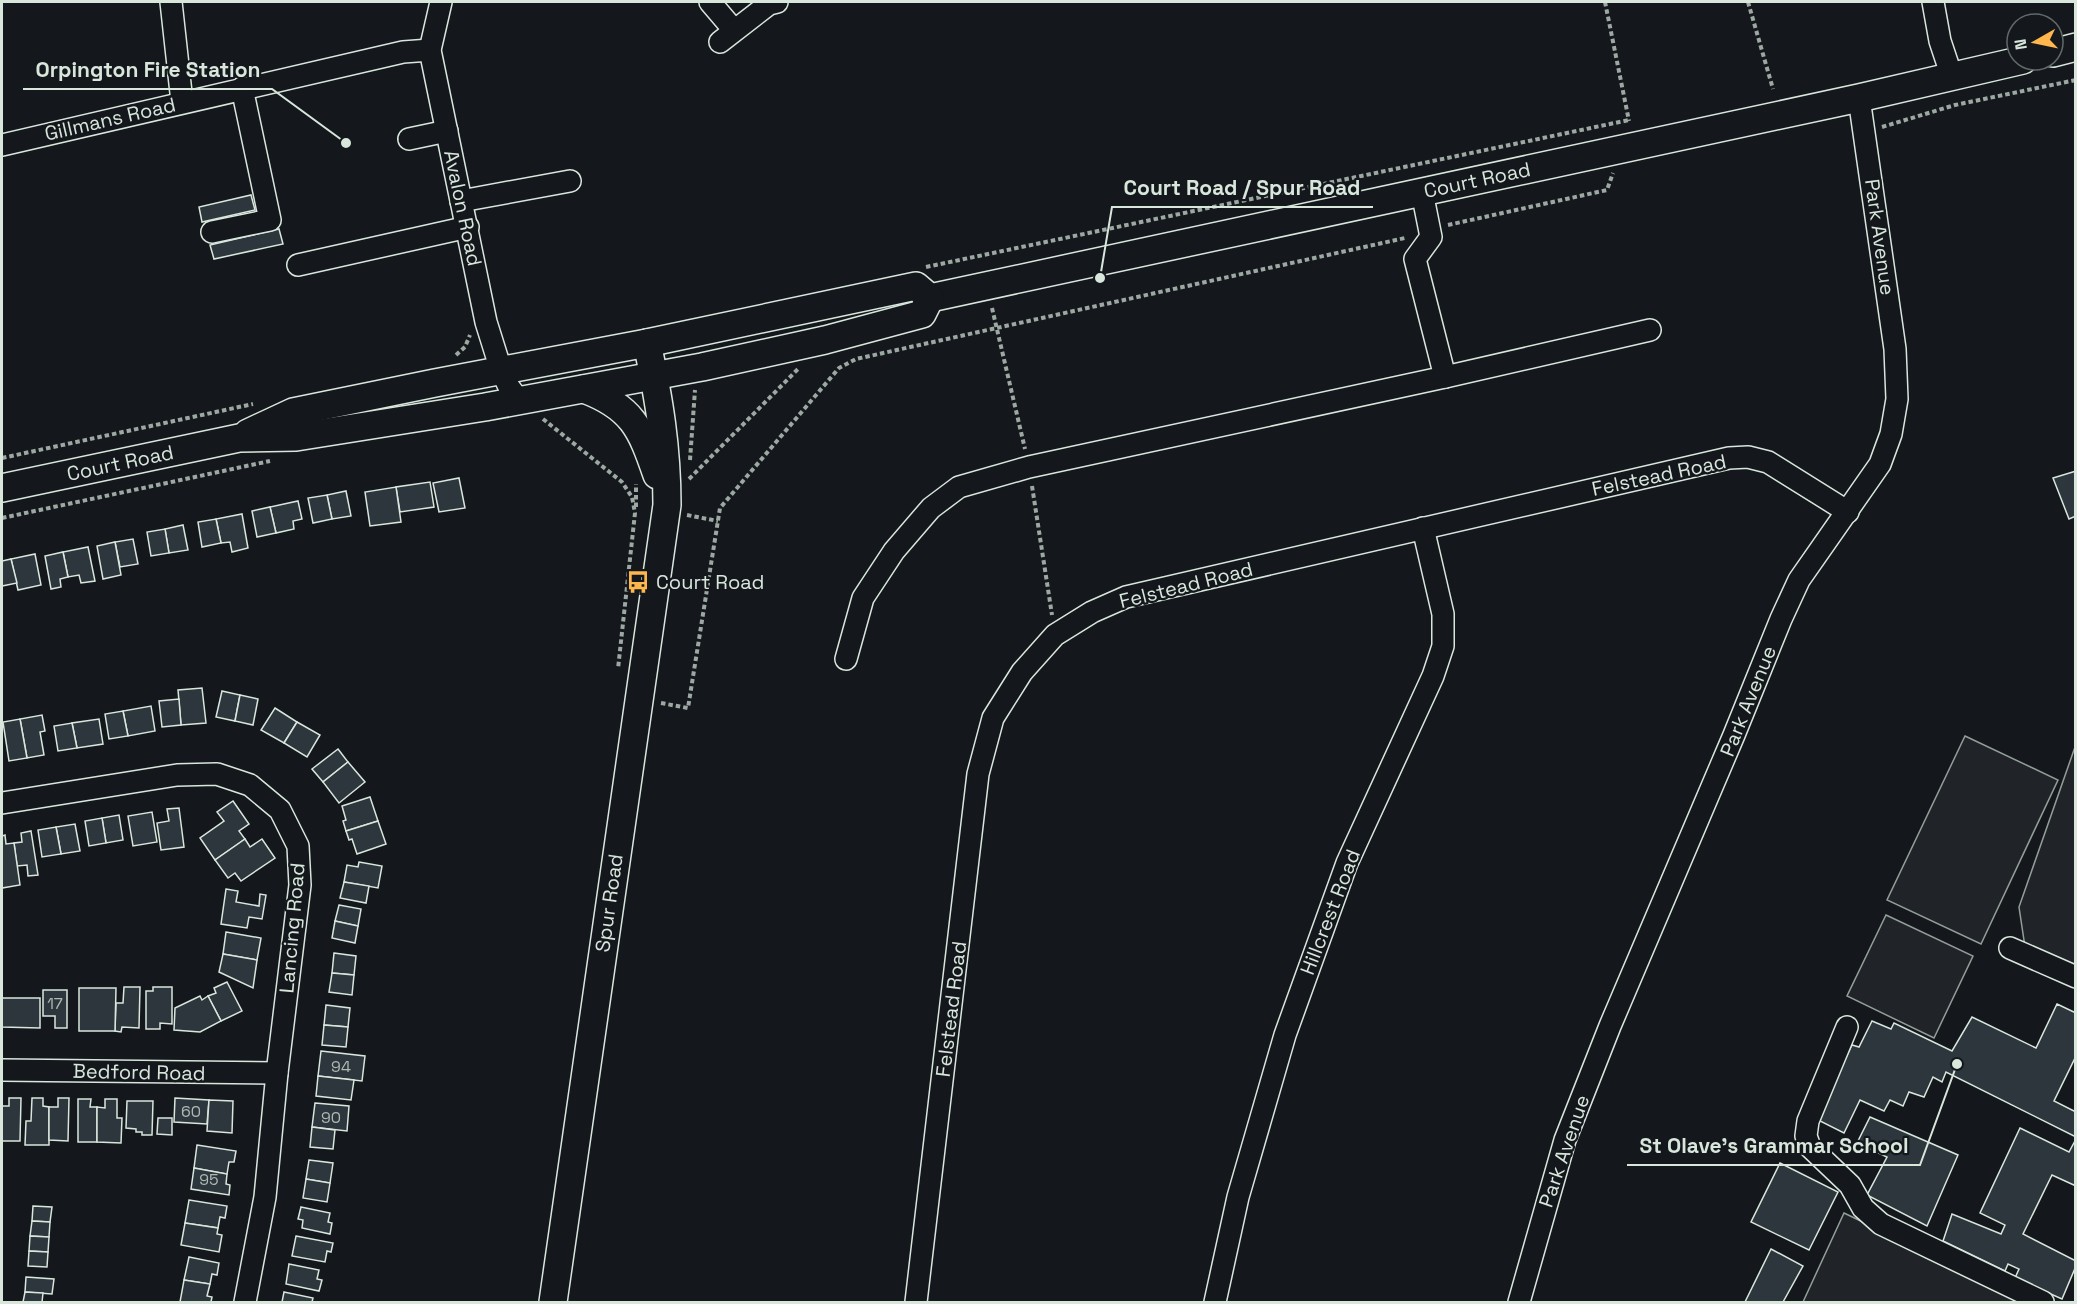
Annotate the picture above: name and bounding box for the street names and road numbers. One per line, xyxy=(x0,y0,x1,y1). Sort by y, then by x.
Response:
street label: Gillmans Road xyxy=(42,91,178,147)
street label: Avalon Road xyxy=(438,148,488,268)
street label: Court Road xyxy=(1421,156,1533,204)
street label: Park Avenue xyxy=(1859,177,1901,297)
street label: Court Road xyxy=(64,439,176,487)
street label: Felstead Road xyxy=(1589,448,1729,502)
street label: Felstead Road xyxy=(1117,556,1255,614)
street label: Park Avenue xyxy=(1714,642,1782,760)
street label: Hillcrest Road xyxy=(1294,845,1366,979)
street label: Spur Road xyxy=(589,852,629,954)
street label: Lancing Road xyxy=(273,862,311,994)
street label: Felstead Road xyxy=(930,940,972,1078)
street label: Bedford Road xyxy=(72,1058,206,1086)
street label: Park Avenue xyxy=(1533,1091,1595,1211)

